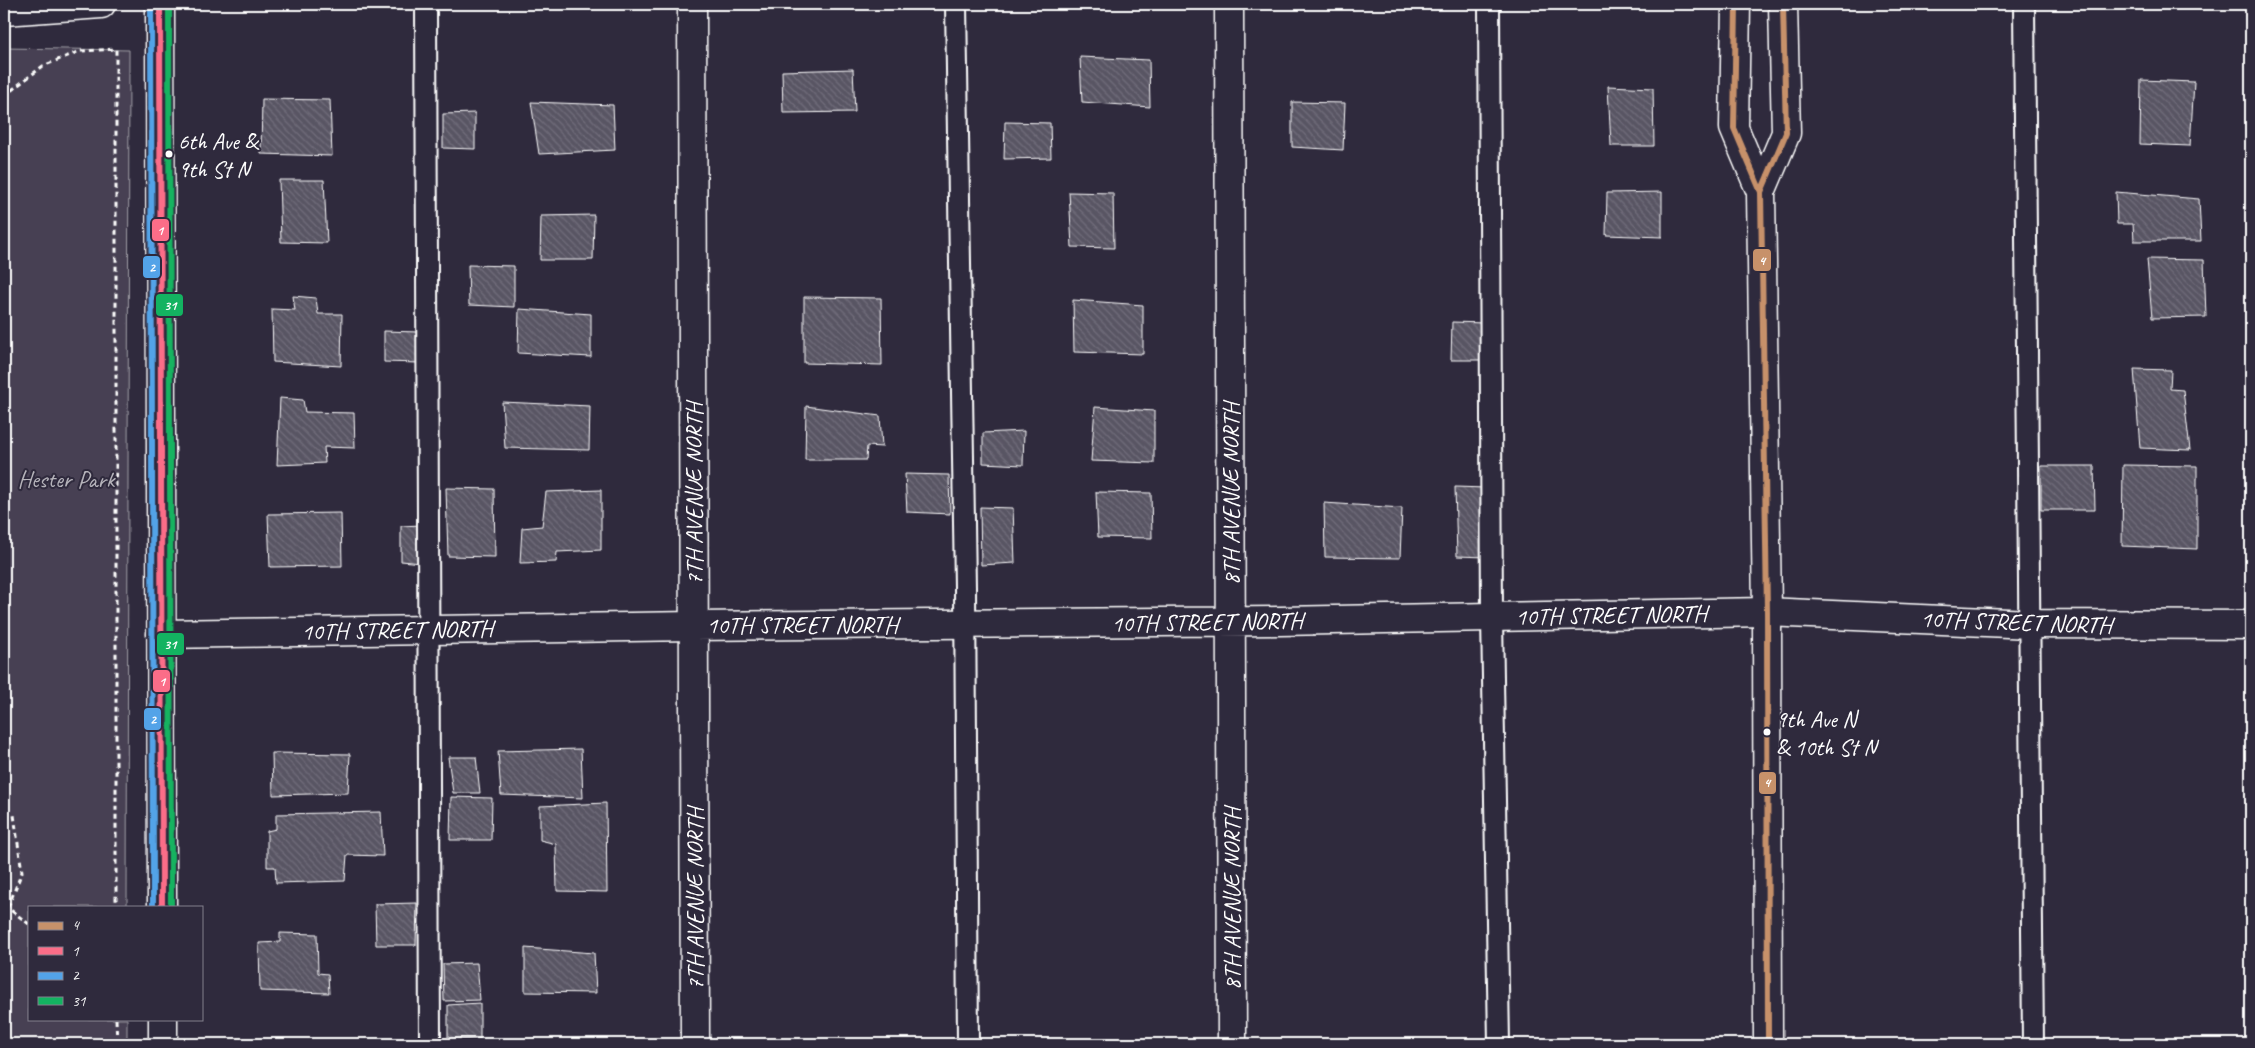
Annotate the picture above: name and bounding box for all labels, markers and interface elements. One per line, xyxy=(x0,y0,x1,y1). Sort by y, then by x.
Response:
place label: 6th Ave & 9th St N xyxy=(178,127,260,184)
marker: 6th Ave & 9th St N xyxy=(164,149,174,159)
line badge: 1 xyxy=(151,218,170,242)
text: 1 xyxy=(157,222,165,239)
line badge: 4 xyxy=(1752,248,1772,272)
text: 4 xyxy=(1759,252,1767,269)
line badge: 2 xyxy=(142,255,161,279)
text: 2 xyxy=(149,259,157,276)
line badge: 31 xyxy=(155,293,184,317)
text: 31 xyxy=(164,297,178,314)
street label: 7TH AVENUE NORTH xyxy=(679,399,709,585)
street label: 8TH AVENUE NORTH xyxy=(1216,399,1246,585)
park label: Hester Park xyxy=(17,464,117,494)
street label: 10TH STREET NORTH xyxy=(1515,598,1711,632)
street label: 10TH STREET NORTH xyxy=(1920,604,2117,640)
street label: 10TH STREET NORTH xyxy=(1111,605,1307,639)
street label: 10TH STREET NORTH xyxy=(706,610,902,640)
street label: 10TH STREET NORTH xyxy=(301,613,497,647)
line badge: 31 xyxy=(156,632,185,656)
text: 31 xyxy=(164,636,178,653)
line badge: 1 xyxy=(152,669,171,693)
text: 1 xyxy=(159,673,167,690)
place label: 9th Ave N & 10th St N xyxy=(1776,705,1879,762)
line badge: 2 xyxy=(143,707,162,731)
text: 2 xyxy=(150,711,158,728)
marker: 9th Ave N & 10th St N xyxy=(1762,727,1772,737)
line badge: 4 xyxy=(1758,771,1777,795)
text: 4 xyxy=(1764,774,1772,791)
street label: 7TH AVENUE NORTH xyxy=(680,804,710,990)
street label: 8TH AVENUE NORTH xyxy=(1217,804,1247,990)
legend xyxy=(28,906,202,1020)
text: 4 xyxy=(72,916,80,935)
text: 1 xyxy=(72,942,80,961)
text: 2 xyxy=(72,966,80,985)
text: 31 xyxy=(72,992,87,1011)

